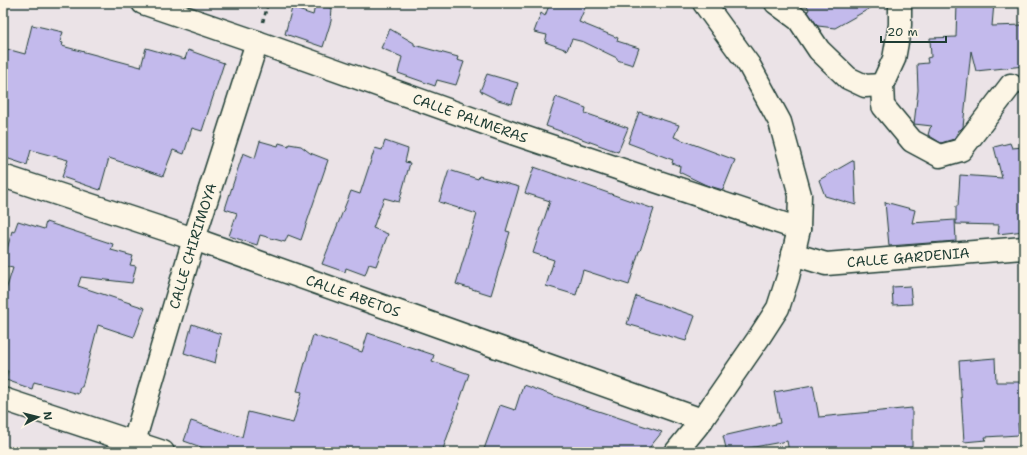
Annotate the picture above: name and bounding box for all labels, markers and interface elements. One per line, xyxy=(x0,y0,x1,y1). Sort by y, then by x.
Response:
scale bar xyxy=(881,18,946,44)
text: 20 m xyxy=(887,24,918,40)
street label: CALLE PALMERAS xyxy=(410,89,530,147)
street label: CALLE CHIRIMOYA xyxy=(165,181,220,311)
street label: CALLE GARDENIA xyxy=(846,243,970,271)
street label: CALLE ABETOS xyxy=(303,271,403,321)
north arrow xyxy=(18,397,58,437)
text: N xyxy=(39,411,55,421)

